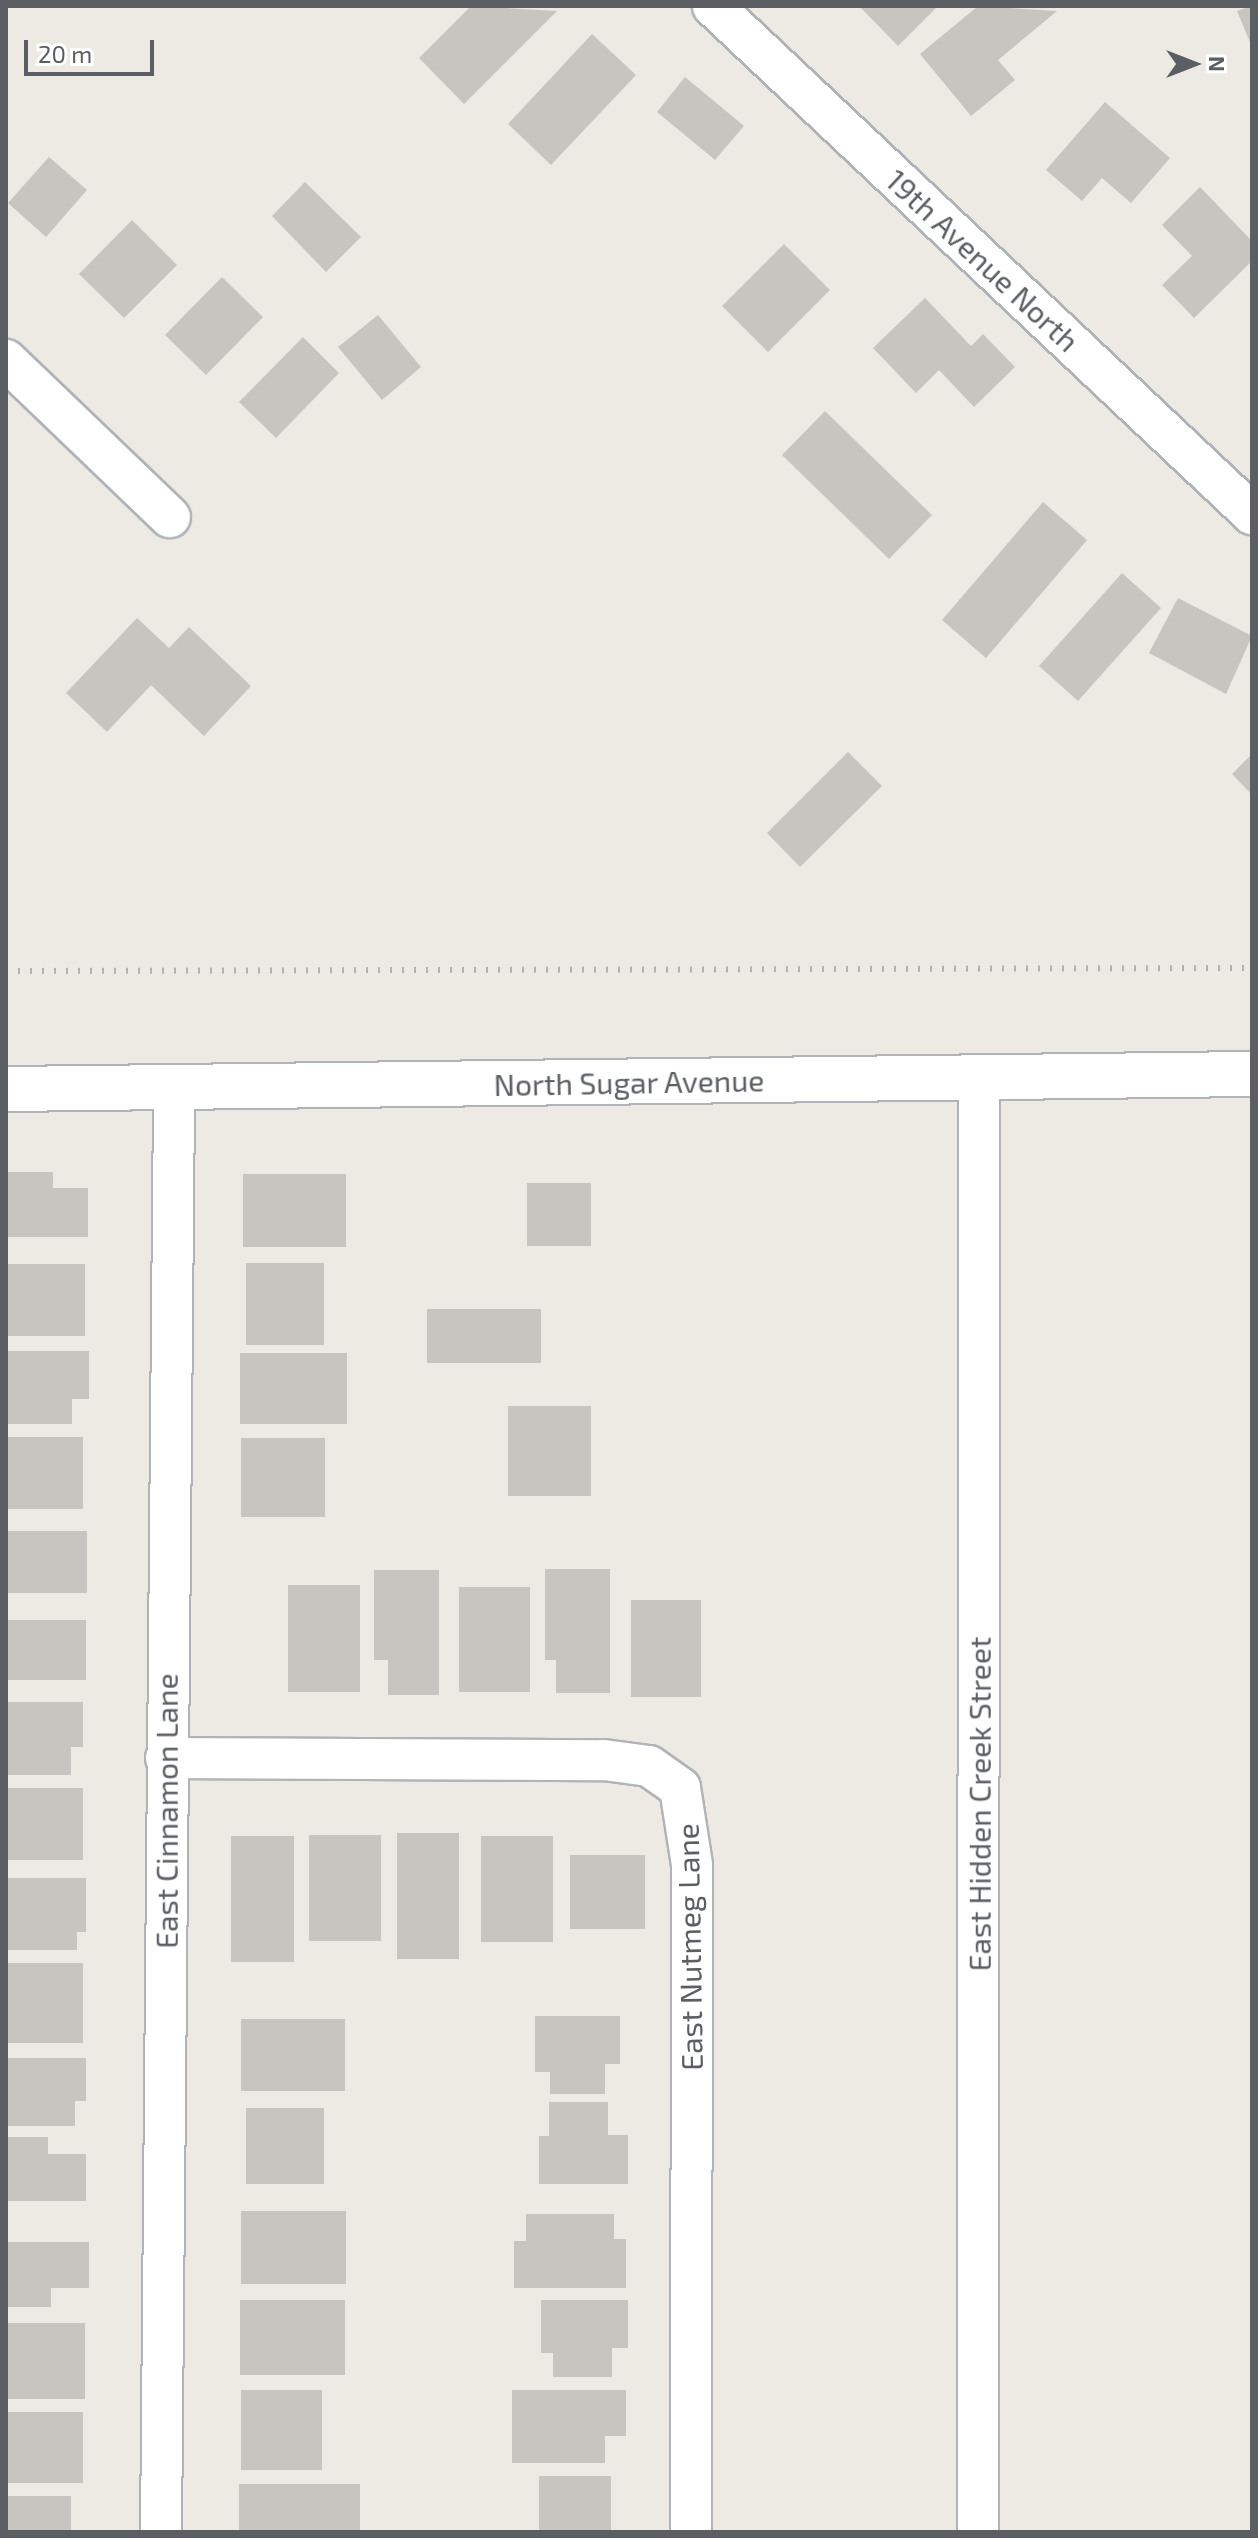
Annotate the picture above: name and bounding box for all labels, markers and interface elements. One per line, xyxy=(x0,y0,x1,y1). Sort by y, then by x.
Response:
scale bar xyxy=(28,24,158,74)
north arrow xyxy=(1154,24,1234,104)
text: 20 m xyxy=(38,39,92,68)
text: N xyxy=(1205,56,1231,72)
street label: 19th Avenue North xyxy=(879,161,1087,359)
street label: North Sugar Avenue xyxy=(493,1062,765,1102)
street label: East Hidden Creek Street xyxy=(961,1636,997,1972)
street label: East Cinnamon Lane xyxy=(148,1673,184,1949)
street label: East Nutmeg Lane xyxy=(669,1823,709,2071)

